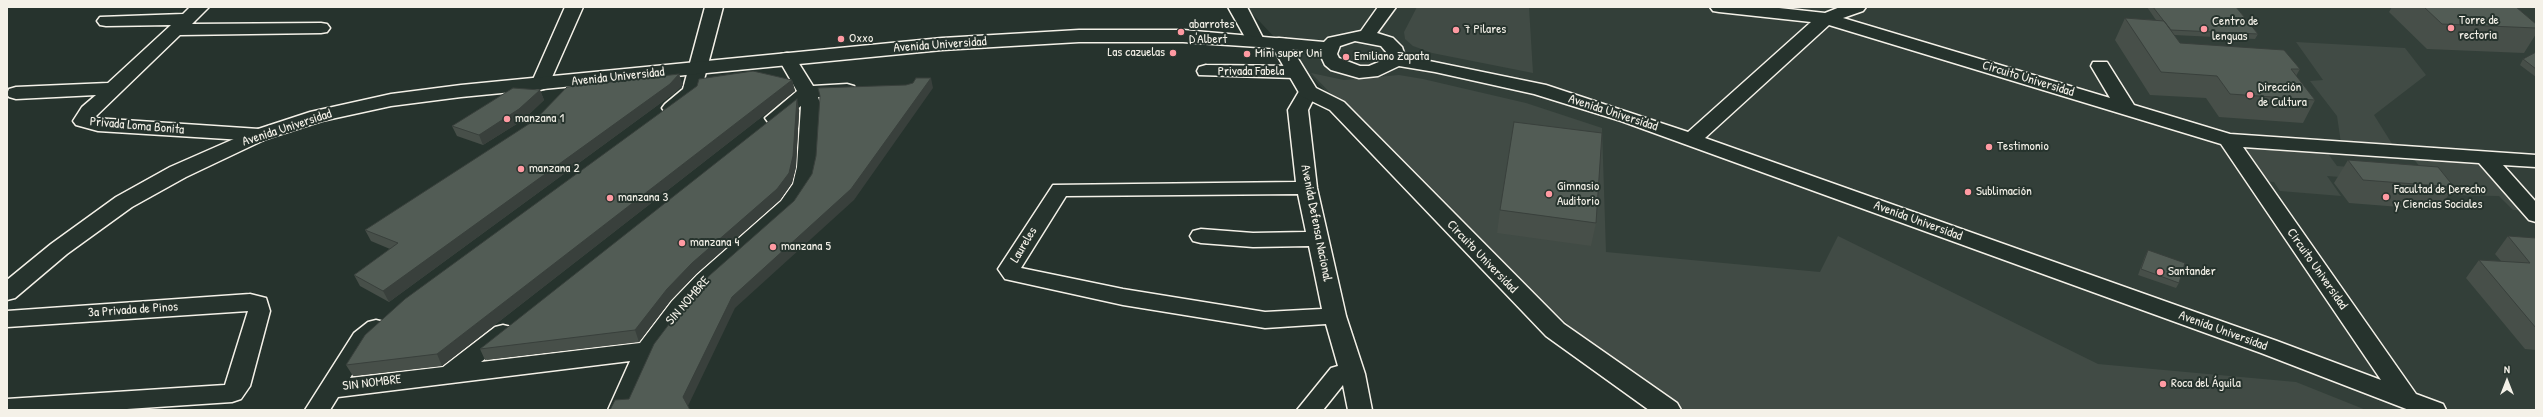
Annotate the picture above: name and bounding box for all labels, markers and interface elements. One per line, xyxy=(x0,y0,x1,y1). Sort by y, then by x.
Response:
place label: Torre de rectoria xyxy=(2459,13,2499,44)
place label: Centro de lenguas xyxy=(2212,14,2258,45)
place label: abarrotes D'Albert xyxy=(1189,17,1234,48)
place label: 7 Pilares xyxy=(1464,22,1506,38)
marker: Torre de rectoria xyxy=(2446,23,2456,33)
marker: Centro de lenguas xyxy=(2199,24,2209,34)
marker: 7 Pilares xyxy=(1451,25,1461,35)
marker: abarrotes D'Albert xyxy=(1176,27,1186,37)
place label: Oxxo xyxy=(849,31,873,47)
marker: Oxxo xyxy=(836,34,846,44)
street label: Avenida Universidad xyxy=(893,34,987,56)
place label: Las cazuelas xyxy=(1107,45,1165,61)
place label: Mini super Uni xyxy=(1255,46,1322,62)
marker: Las cazuelas xyxy=(1168,48,1178,58)
marker: Mini super Uni xyxy=(1242,49,1252,59)
place label: Emiliano Zapata xyxy=(1354,49,1429,65)
marker: Emiliano Zapata xyxy=(1341,52,1351,62)
street label: Circuito Universidad xyxy=(1980,58,2076,100)
street label: Avenida Universidad xyxy=(571,64,665,90)
street label: Privada Fabela xyxy=(1218,64,1284,80)
place label: Dirección de Cultura xyxy=(2258,80,2307,111)
marker: Dirección de Cultura xyxy=(2245,90,2255,100)
street label: Avenida Universidad xyxy=(1566,91,1660,135)
street label: Avenida Universidad xyxy=(240,106,334,150)
place label: manzana 1 xyxy=(515,111,564,127)
street label: Privada Loma Bonita xyxy=(89,114,185,138)
marker: manzana 1 xyxy=(502,114,512,124)
place label: Testimonio xyxy=(1997,139,2049,155)
marker: Testimonio xyxy=(1984,142,1994,152)
place label: manzana 2 xyxy=(529,161,580,177)
street label: Avenida Defensa Nacional xyxy=(1297,163,1335,283)
marker: manzana 2 xyxy=(516,164,526,174)
place label: Gimnasio Auditorio xyxy=(1557,179,1599,210)
place label: Facultad de Derecho y Ciencias Sociales xyxy=(2394,182,2486,213)
place label: Sublimación xyxy=(1976,184,2032,200)
marker: Sublimación xyxy=(1963,187,1973,197)
marker: Gimnasio Auditorio xyxy=(1544,189,1554,199)
place label: manzana 3 xyxy=(618,190,668,206)
marker: Facultad de Derecho y Ciencias Sociales xyxy=(2381,192,2391,202)
marker: manzana 3 xyxy=(605,193,615,203)
street label: Avenida Universidad xyxy=(1872,198,1964,244)
street label: Circuito Universidad xyxy=(1443,217,1521,297)
street label: Laureles xyxy=(1007,224,1041,266)
street label: Circuito Universidad xyxy=(2283,225,2351,313)
place label: manzana 4 xyxy=(690,235,739,251)
marker: manzana 4 xyxy=(677,238,687,248)
place label: manzana 5 xyxy=(781,239,831,255)
marker: manzana 5 xyxy=(768,242,778,252)
place label: Santander xyxy=(2168,264,2216,280)
marker: Santander xyxy=(2155,267,2165,277)
street label: SIN NOMBRE xyxy=(663,274,713,328)
street label: 3a Privada de Pinos xyxy=(88,299,178,321)
street label: Avenida Universidad xyxy=(2177,308,2269,354)
north arrow xyxy=(2487,361,2527,401)
text: N xyxy=(2504,362,2510,376)
street label: SIN NOMBRE xyxy=(342,372,402,394)
place label: Roca del Águila xyxy=(2171,376,2241,392)
marker: Roca del Águila xyxy=(2158,379,2168,389)

